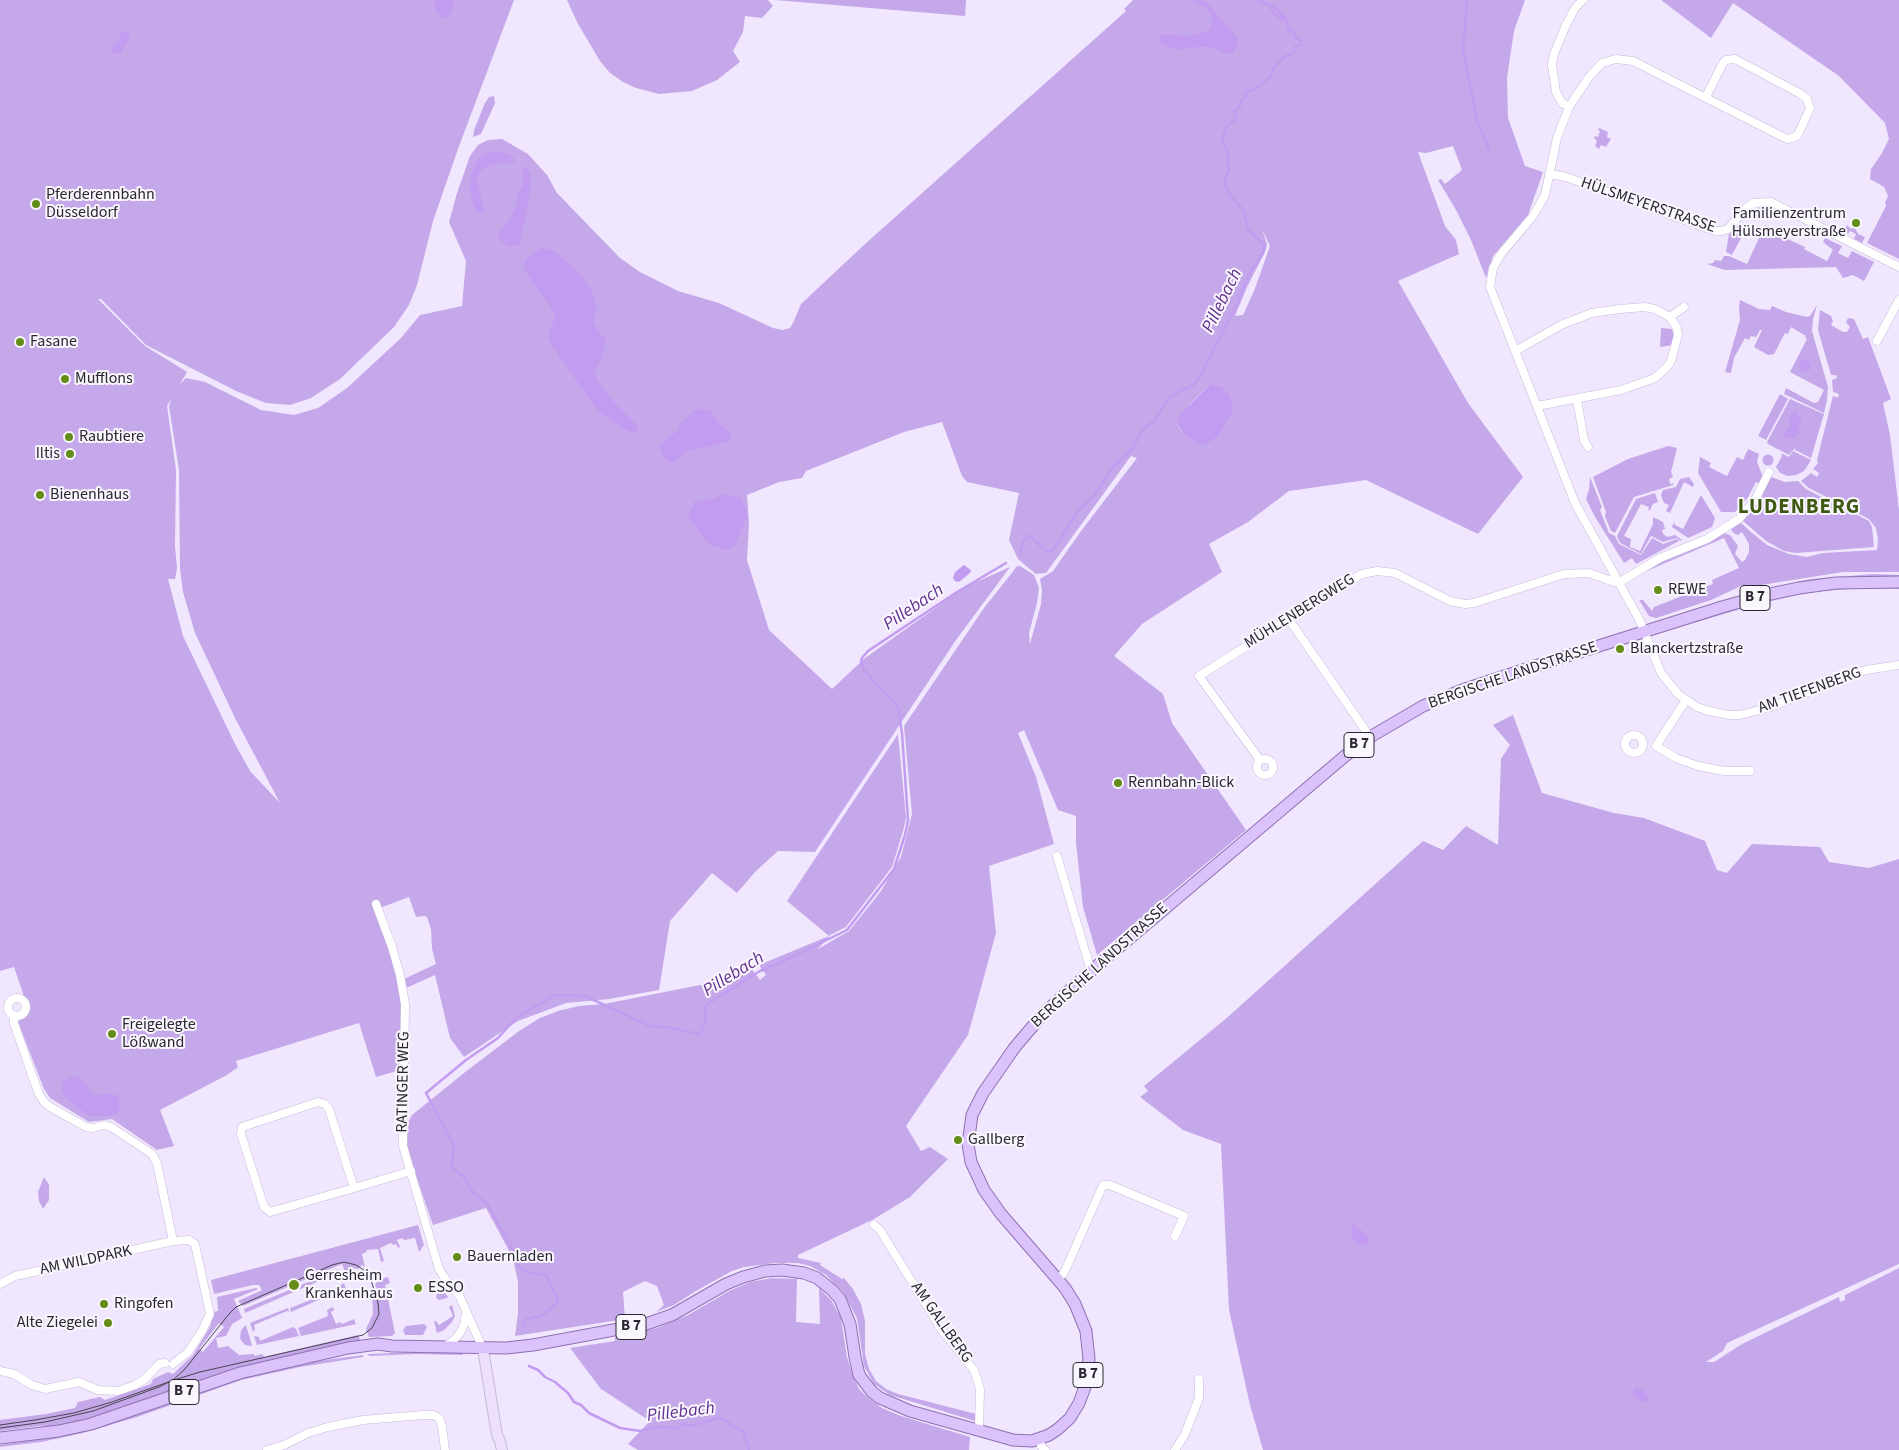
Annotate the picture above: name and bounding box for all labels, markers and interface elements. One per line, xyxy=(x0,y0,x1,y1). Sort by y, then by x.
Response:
street label: HÜLSMEYERSTRASSE xyxy=(1578,174,1718,238)
place label: Pferderennbahn Düsseldorf xyxy=(46,185,155,223)
marker: Pferderennbahn Düsseldorf xyxy=(30,198,42,210)
place label: Familienzentrum Hülsmeyerstraße xyxy=(1732,204,1846,242)
marker: Familienzentrum Hülsmeyerstraße xyxy=(1850,217,1862,229)
water label: Pillebach xyxy=(1198,266,1248,336)
place label: Fasane xyxy=(30,332,77,352)
marker: Fasane xyxy=(14,336,26,348)
place label: Mufflons xyxy=(75,369,133,389)
marker: Mufflons xyxy=(59,373,71,385)
place label: Raubtiere xyxy=(79,427,144,447)
marker: Raubtiere xyxy=(63,431,75,443)
place label: Iltis xyxy=(36,444,60,464)
marker: Iltis xyxy=(64,448,76,460)
place label: Bienenhaus xyxy=(50,485,129,505)
marker: Bienenhaus xyxy=(34,489,46,501)
district label: LUDENBERG xyxy=(1737,495,1861,521)
street label: MÜHLENBERGWEG xyxy=(1241,570,1359,654)
water label: Pillebach xyxy=(880,580,948,636)
place label: REWE xyxy=(1668,580,1707,600)
marker: REWE xyxy=(1652,584,1664,596)
road number: B 7 xyxy=(1740,586,1770,610)
street label: BERGISCHE LANDSTRASSE xyxy=(1426,638,1600,714)
place label: Blanckertzstraße xyxy=(1630,639,1743,659)
marker: Blanckertzstraße xyxy=(1614,643,1626,655)
street label: AM TIEFENBERG xyxy=(1756,663,1864,719)
road number: B 7 xyxy=(1344,732,1374,758)
place label: Rennbahn-Blick xyxy=(1128,773,1234,793)
marker: Rennbahn-Blick xyxy=(1112,777,1124,789)
street label: BERGISCHE LANDSTRASSE xyxy=(1028,900,1172,1032)
water label: Pillebach xyxy=(699,948,769,1002)
place label: Freigelegte Lößwand xyxy=(122,1015,196,1053)
marker: Freigelegte Lößwand xyxy=(106,1028,118,1040)
street label: RATINGER WEG xyxy=(394,1031,414,1133)
place label: Gallberg xyxy=(968,1130,1024,1150)
marker: Gallberg xyxy=(952,1134,964,1146)
street label: AM WILDPARK xyxy=(38,1242,134,1280)
place label: Bauernladen xyxy=(467,1247,553,1267)
marker: Bauernladen xyxy=(451,1251,463,1263)
place label: Gerresheim Krankenhaus xyxy=(305,1266,393,1304)
marker: Gerresheim Krankenhaus xyxy=(287,1278,301,1292)
place label: ESSO xyxy=(428,1278,464,1298)
street label: AM GALLBERG xyxy=(906,1279,976,1367)
marker: ESSO xyxy=(412,1282,424,1294)
place label: Ringofen xyxy=(114,1294,173,1314)
marker: Ringofen xyxy=(98,1298,110,1310)
place label: Alte Ziegelei xyxy=(17,1313,98,1333)
road number: B 7 xyxy=(616,1314,646,1340)
marker: Alte Ziegelei xyxy=(102,1317,114,1329)
road number: B 7 xyxy=(1073,1362,1103,1388)
road number: B 7 xyxy=(169,1380,199,1404)
water label: Pillebach xyxy=(646,1398,716,1428)

